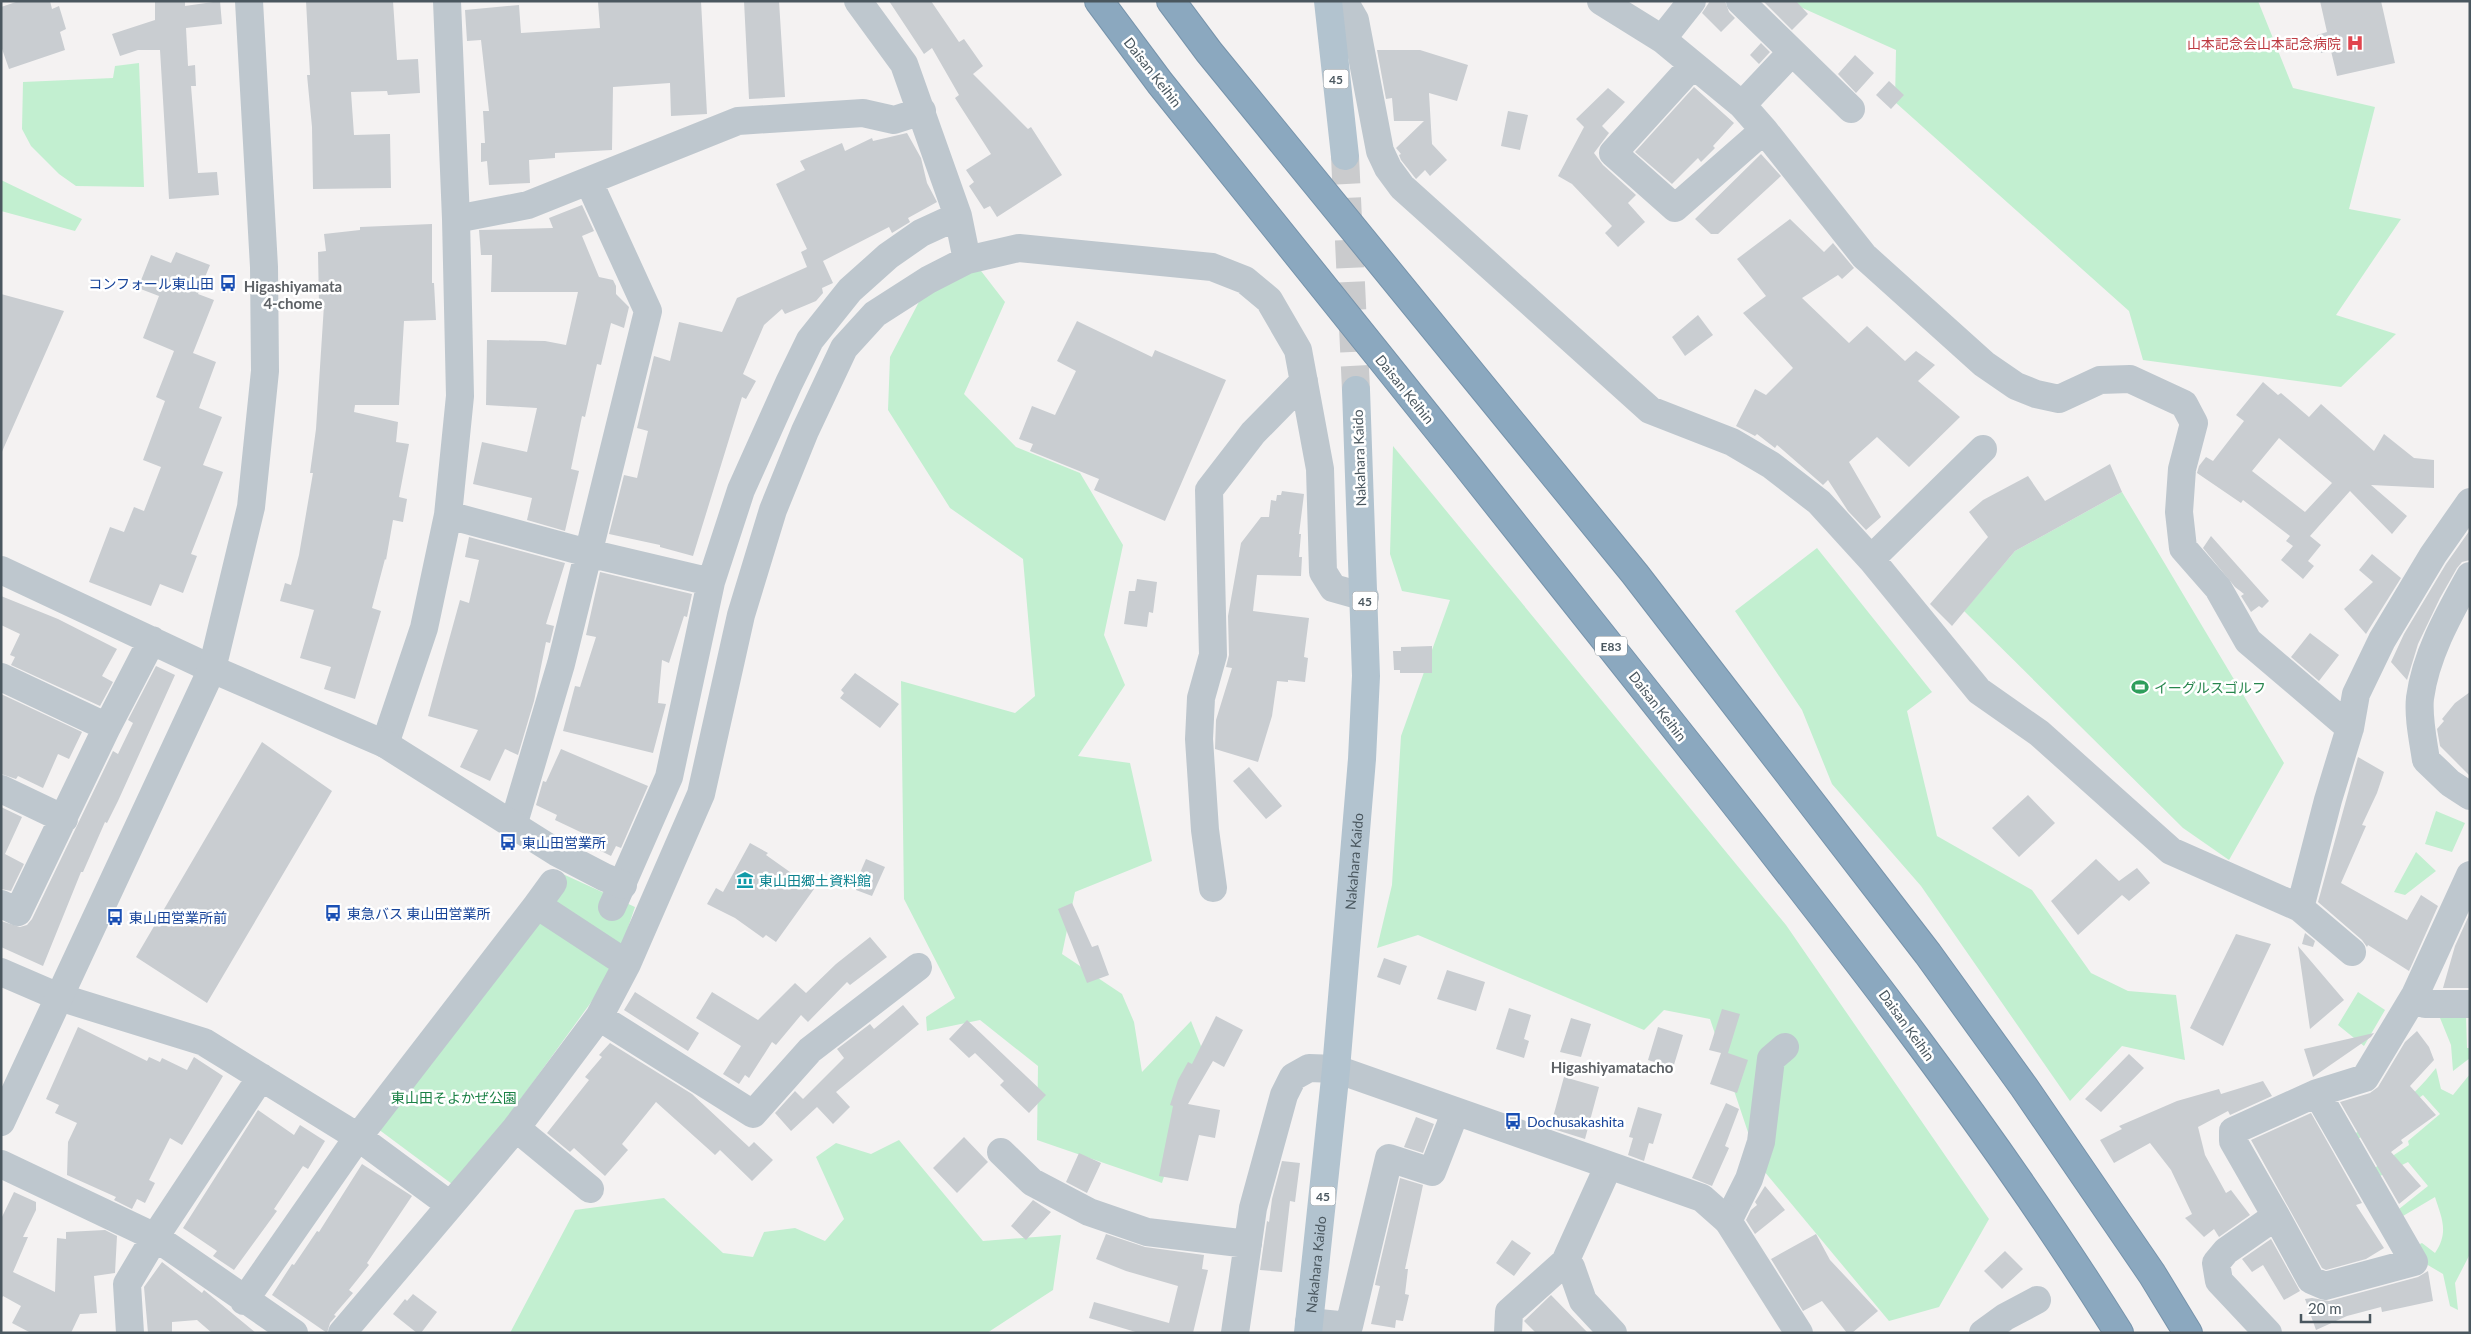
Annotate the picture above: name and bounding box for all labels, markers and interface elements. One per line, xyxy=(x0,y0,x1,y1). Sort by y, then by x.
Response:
hospital icon: 山本記念会山本記念病院 xyxy=(2345,33,2365,53)
street label: Daisan Keihin xyxy=(1121,34,1185,110)
place label: 山本記念会山本記念病院 xyxy=(2187,35,2341,52)
road number: 45 xyxy=(1324,70,1348,88)
bus stop icon: コンフォール東山田 xyxy=(218,273,238,293)
place label: コンフォール東山田 xyxy=(88,275,214,292)
district label: Higashiyamata 4-chome xyxy=(244,277,342,312)
street label: Daisan Keihin xyxy=(1372,351,1438,427)
street label: Nakahara Kaido xyxy=(1349,409,1369,507)
road number: 45 xyxy=(1352,592,1378,610)
road number: E83 xyxy=(1595,636,1627,656)
street label: Daisan Keihin xyxy=(1626,668,1690,744)
sports icon: イーグルスゴルフ xyxy=(2130,677,2150,697)
place label: イーグルスゴルフ xyxy=(2154,679,2266,696)
street label: Nakahara Kaido xyxy=(1341,812,1366,910)
bus stop icon: 東山田営業所 xyxy=(498,832,518,852)
place label: 東山田営業所 xyxy=(522,834,606,851)
museum icon: 東山田郷土資料館 xyxy=(735,870,755,890)
place label: 東山田郷土資料館 xyxy=(759,872,871,889)
bus stop icon: 東急バス 東山田営業所 xyxy=(323,903,343,923)
place label: 東急バス 東山田営業所 xyxy=(347,905,491,922)
bus stop icon: 東山田営業所前 xyxy=(105,907,125,927)
place label: 東山田営業所前 xyxy=(129,909,227,926)
street label: Daisan Keihin xyxy=(1876,986,1938,1064)
district label: Higashiyamatacho xyxy=(1551,1058,1674,1076)
park label: 東山田そよかぜ公園 xyxy=(391,1089,517,1106)
bus stop icon: Dochusakashita xyxy=(1503,1111,1523,1131)
place label: Dochusakashita xyxy=(1527,1113,1624,1130)
road number: 45 xyxy=(1310,1186,1336,1206)
street label: Nakahara Kaido xyxy=(1302,1215,1329,1314)
scale bar xyxy=(2301,1292,2370,1324)
text: 20 m xyxy=(2308,1299,2342,1317)

